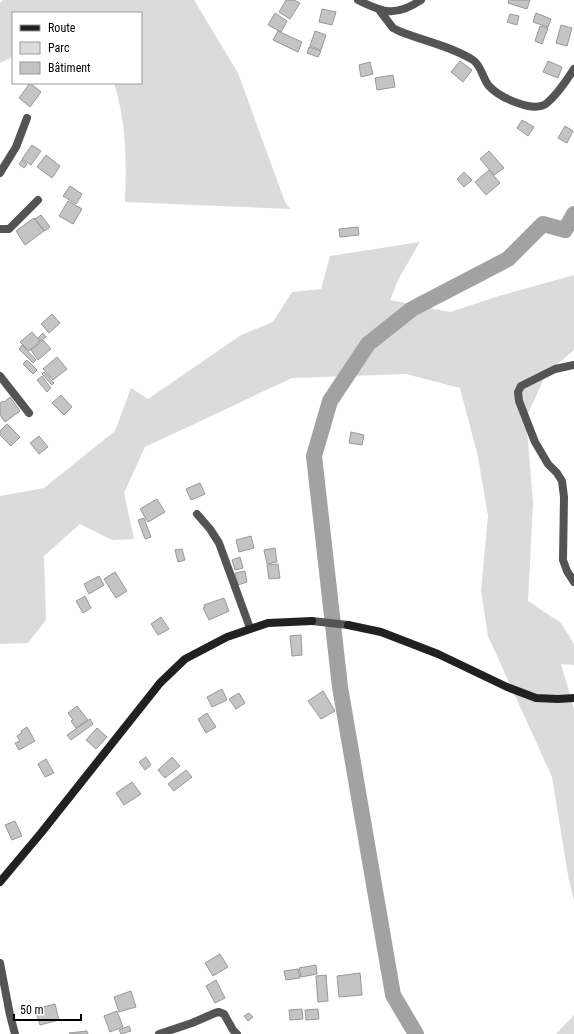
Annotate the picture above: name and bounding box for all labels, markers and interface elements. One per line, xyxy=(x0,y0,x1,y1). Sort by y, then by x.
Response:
legend xyxy=(12,12,142,84)
text: Route xyxy=(48,21,76,35)
text: Parc xyxy=(48,41,70,55)
text: Bâtiment xyxy=(48,61,91,75)
scale bar xyxy=(14,996,81,1022)
text: 50 m xyxy=(20,1003,44,1017)

